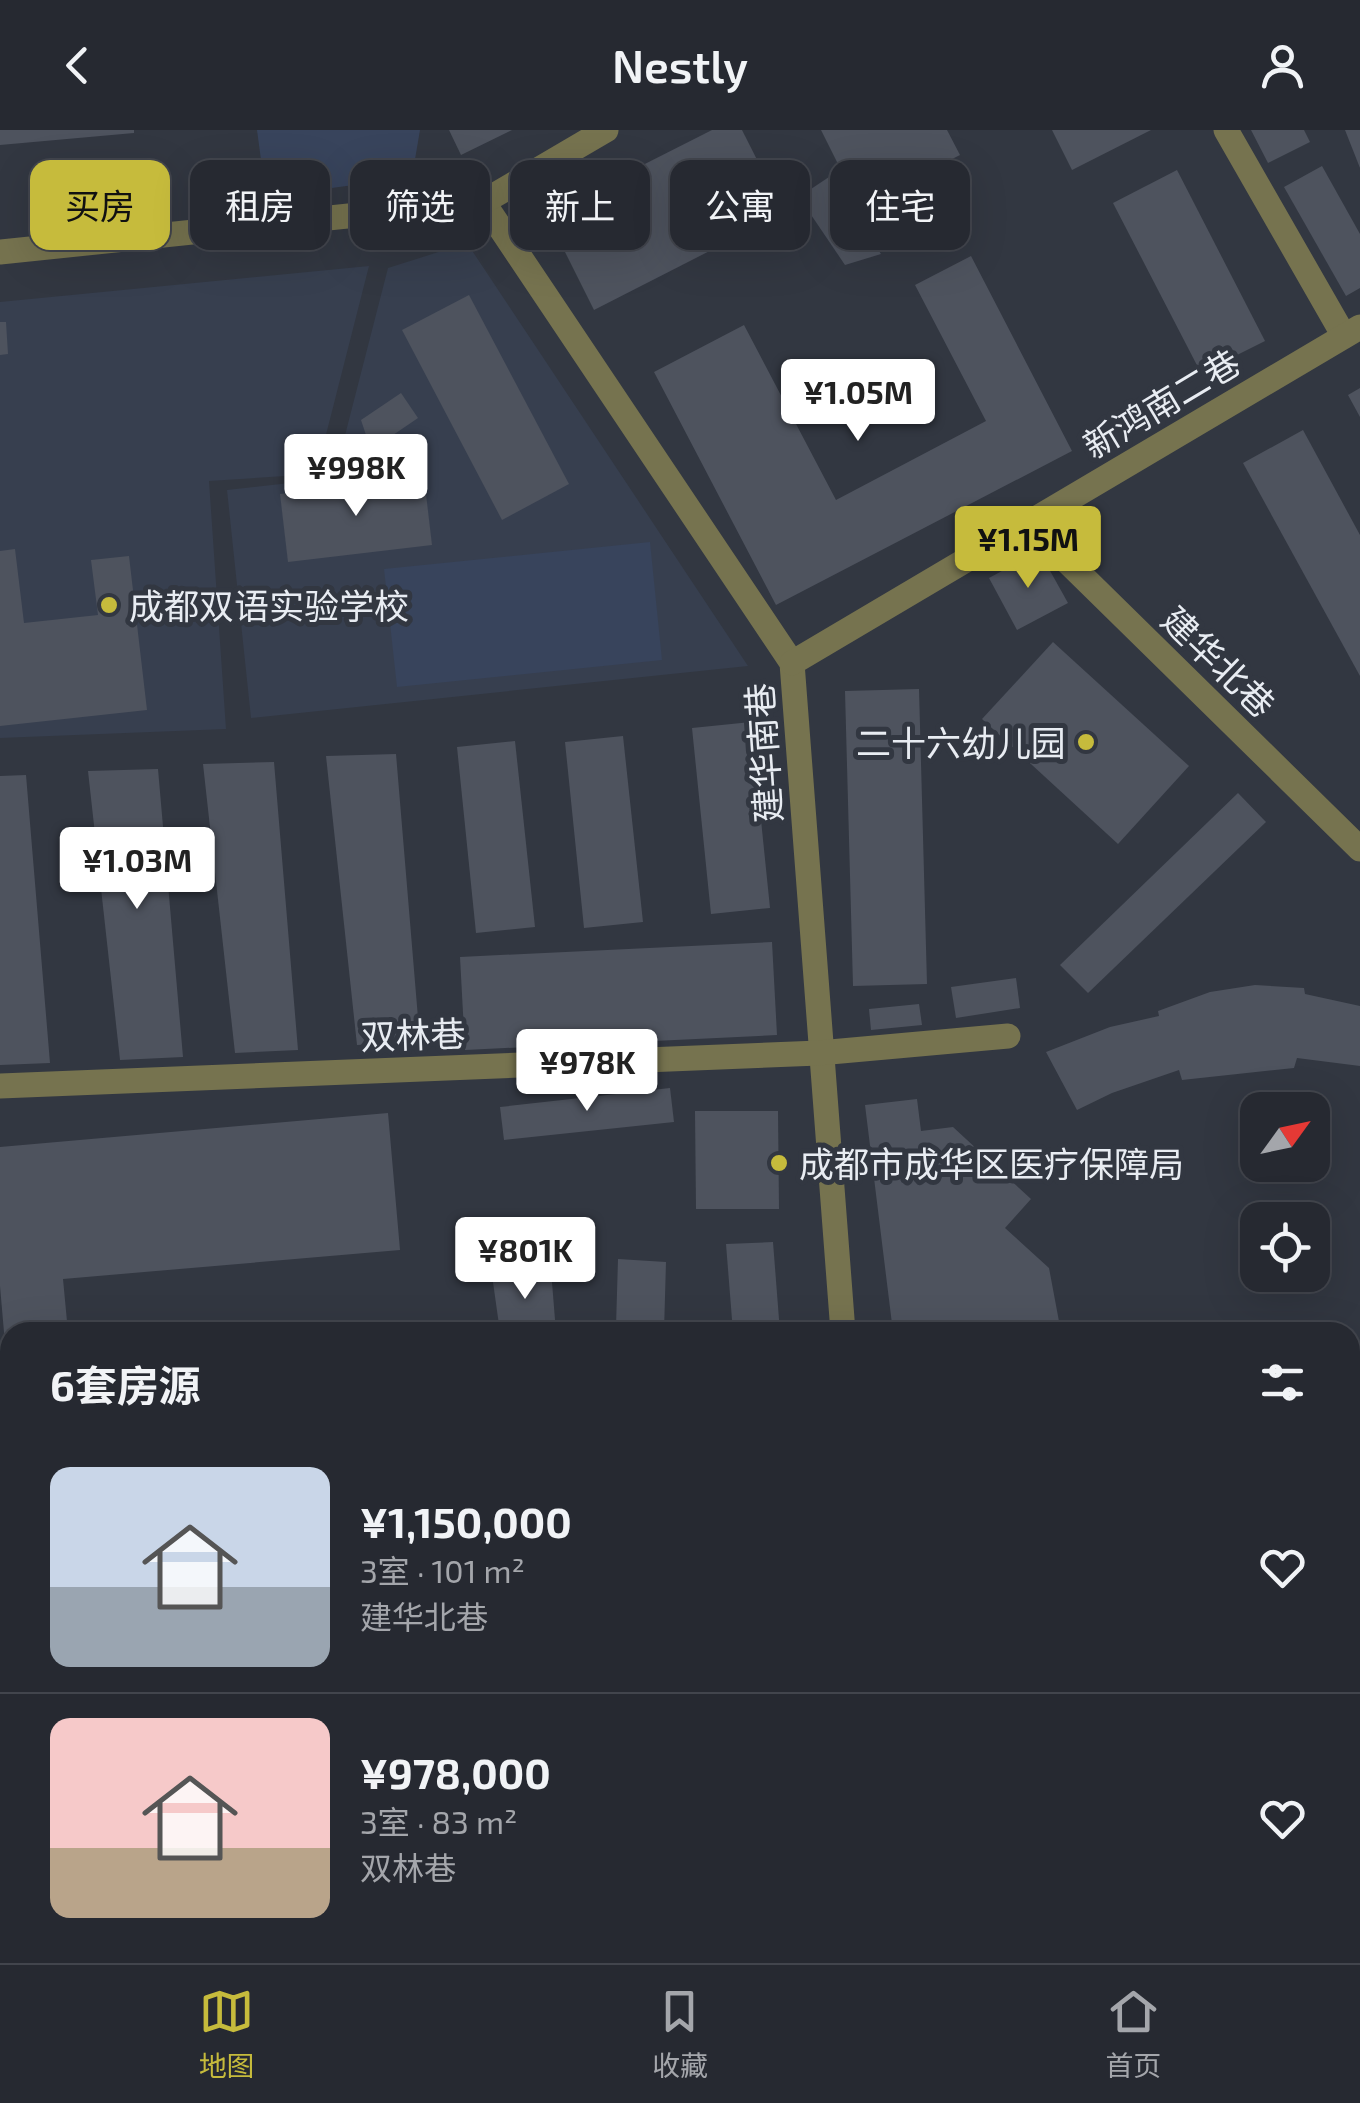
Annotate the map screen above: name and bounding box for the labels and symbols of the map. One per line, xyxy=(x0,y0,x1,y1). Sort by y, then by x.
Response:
street label: 新鸿南二巷 xyxy=(1075,340,1247,466)
pin: ¥1.05M xyxy=(777,359,939,444)
pin: ¥998K xyxy=(286,434,426,519)
pin: ¥1.15M xyxy=(947,506,1109,591)
place label: 成都双语实验学校 xyxy=(129,584,409,626)
marker: 成都双语实验学校 xyxy=(98,594,120,616)
street label: 建华北巷 xyxy=(1154,597,1284,725)
street label: 建华南巷 xyxy=(737,682,789,824)
place label: 二十六幼儿园 xyxy=(856,721,1066,763)
marker: 二十六幼儿园 xyxy=(1075,731,1097,753)
pin: ¥1.03M xyxy=(56,827,218,912)
street label: 双林巷 xyxy=(360,1011,466,1057)
pin: ¥978K xyxy=(517,1029,657,1114)
north arrow xyxy=(1240,1092,1330,1182)
place label: 成都市成华区医疗保障局 xyxy=(799,1142,1184,1184)
marker: 成都市成华区医疗保障局 xyxy=(768,1152,790,1174)
pin: ¥801K xyxy=(455,1217,595,1302)

